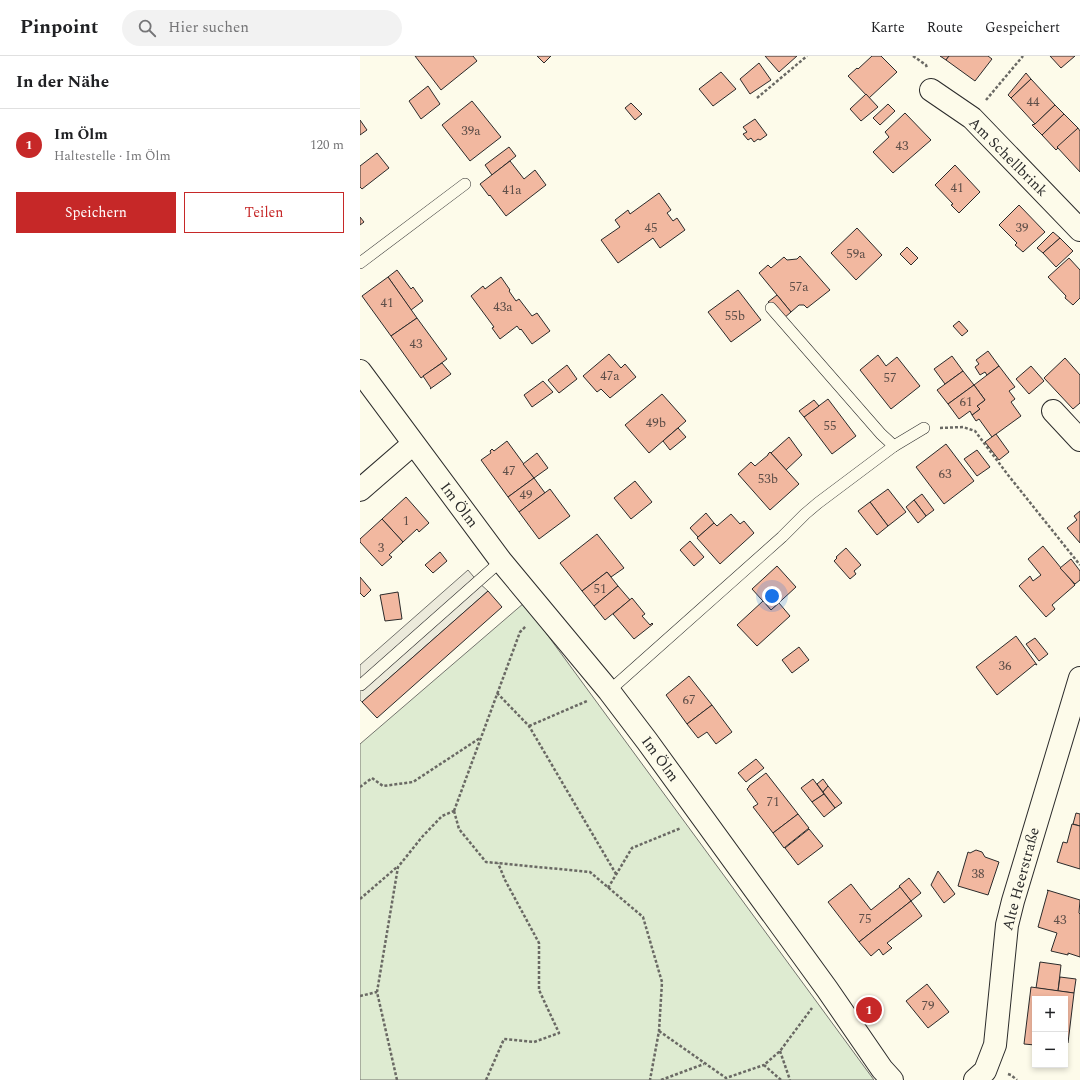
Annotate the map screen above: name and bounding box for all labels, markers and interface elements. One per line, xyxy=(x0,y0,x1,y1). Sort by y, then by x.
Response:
search box xyxy=(122,10,402,46)
text: Pinpoint xyxy=(20,13,98,42)
text: Hier suchen xyxy=(168,16,249,39)
icon: search xyxy=(136,17,158,39)
text: Karte xyxy=(871,17,905,38)
text: Route xyxy=(927,17,963,38)
text: Gespeichert xyxy=(985,17,1060,38)
text: In der Nähe xyxy=(16,69,109,95)
house number: 44 xyxy=(1027,92,1040,112)
street label: Am Schellbrink xyxy=(963,112,1053,202)
house number: 39a xyxy=(461,121,481,141)
text: Im Ölm xyxy=(54,123,108,146)
text: 1 xyxy=(25,135,33,155)
text: 120 m xyxy=(310,135,344,155)
house number: 43 xyxy=(896,136,909,156)
text: Haltestelle · Im Ölm xyxy=(54,146,171,166)
house number: 41 xyxy=(951,178,964,198)
house number: 41a xyxy=(502,180,522,200)
button: Speichern xyxy=(16,192,176,233)
button: Teilen xyxy=(184,192,344,233)
house number: 45 xyxy=(645,218,658,238)
house number: 39 xyxy=(1016,218,1029,238)
house number: 59a xyxy=(846,244,866,264)
house number: 57a xyxy=(789,277,809,297)
house number: 41 xyxy=(381,293,394,313)
house number: 43a xyxy=(493,297,513,317)
house number: 55b xyxy=(725,306,745,326)
house number: 43 xyxy=(410,334,423,354)
house number: 47a xyxy=(600,366,620,386)
house number: 57 xyxy=(884,368,897,388)
house number: 61 xyxy=(960,392,973,412)
house number: 49b xyxy=(646,413,666,433)
house number: 55 xyxy=(824,416,837,436)
house number: 47 xyxy=(503,461,516,481)
house number: 63 xyxy=(939,464,952,484)
house number: 53b xyxy=(758,469,778,489)
street label: Im Ölm xyxy=(434,477,484,533)
house number: 49 xyxy=(520,485,533,505)
house number: 1 xyxy=(403,511,409,531)
house number: 3 xyxy=(378,538,385,558)
house number: 51 xyxy=(594,579,607,599)
your location xyxy=(762,586,782,606)
house number: 36 xyxy=(999,656,1012,676)
house number: 67 xyxy=(683,690,696,710)
street label: Im Ölm xyxy=(635,731,685,787)
house number: 71 xyxy=(767,792,780,812)
street label: Alte Heerstraße xyxy=(996,825,1046,933)
house number: 38 xyxy=(972,864,985,884)
house number: 75 xyxy=(859,909,872,929)
house number: 43 xyxy=(1054,910,1067,930)
pin: 1 xyxy=(856,995,882,1025)
house number: 79 xyxy=(922,996,935,1016)
map controls xyxy=(1032,996,1068,1068)
button: + xyxy=(1032,996,1068,1032)
button: − xyxy=(1032,1032,1068,1068)

